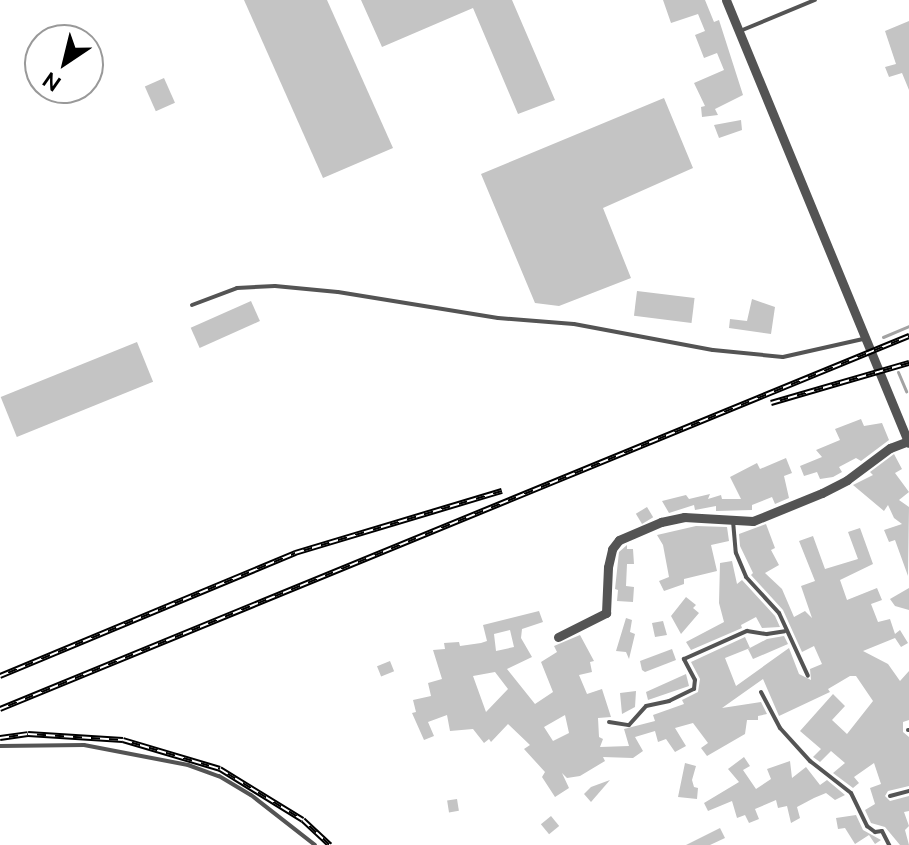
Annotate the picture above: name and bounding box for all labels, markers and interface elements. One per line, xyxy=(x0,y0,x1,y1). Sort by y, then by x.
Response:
north arrow xyxy=(24,24,104,104)
text: N xyxy=(37,67,65,97)

